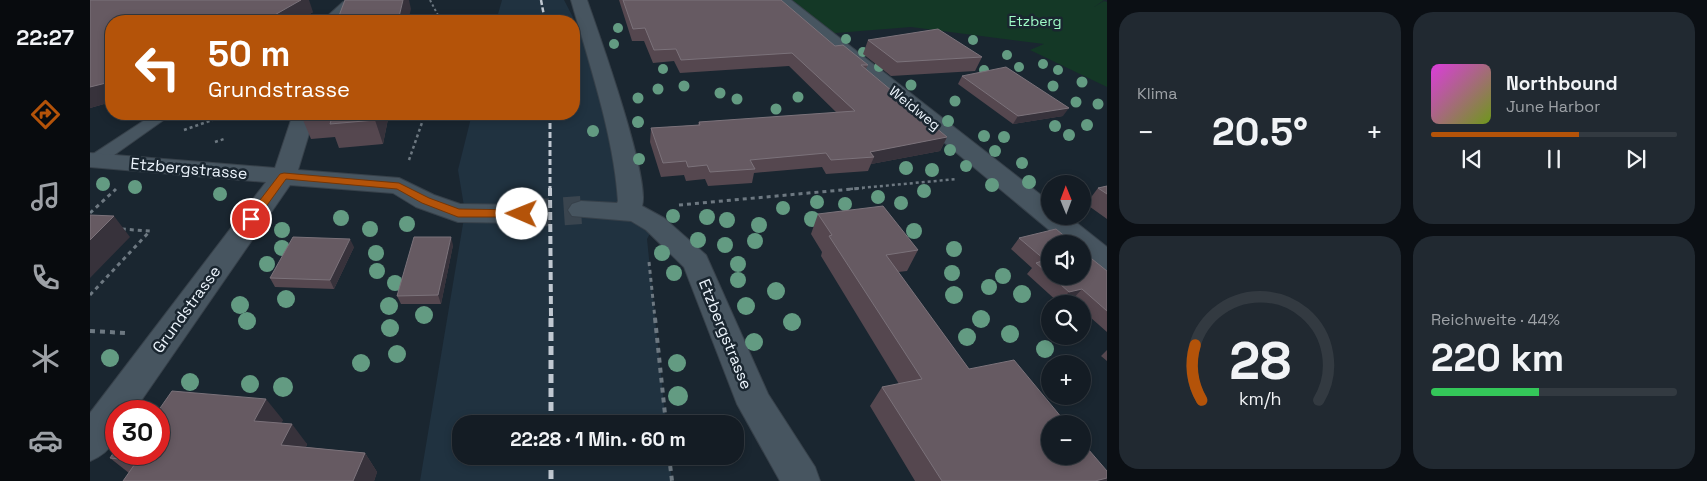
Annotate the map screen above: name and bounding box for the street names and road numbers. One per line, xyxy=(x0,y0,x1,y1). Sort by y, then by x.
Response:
street label: Weidweg xyxy=(886,82,944,134)
street label: Etzbergstrasse xyxy=(130,153,248,184)
street label: Grundstrasse xyxy=(148,261,225,357)
street label: Etzbergstrasse xyxy=(694,276,757,393)

